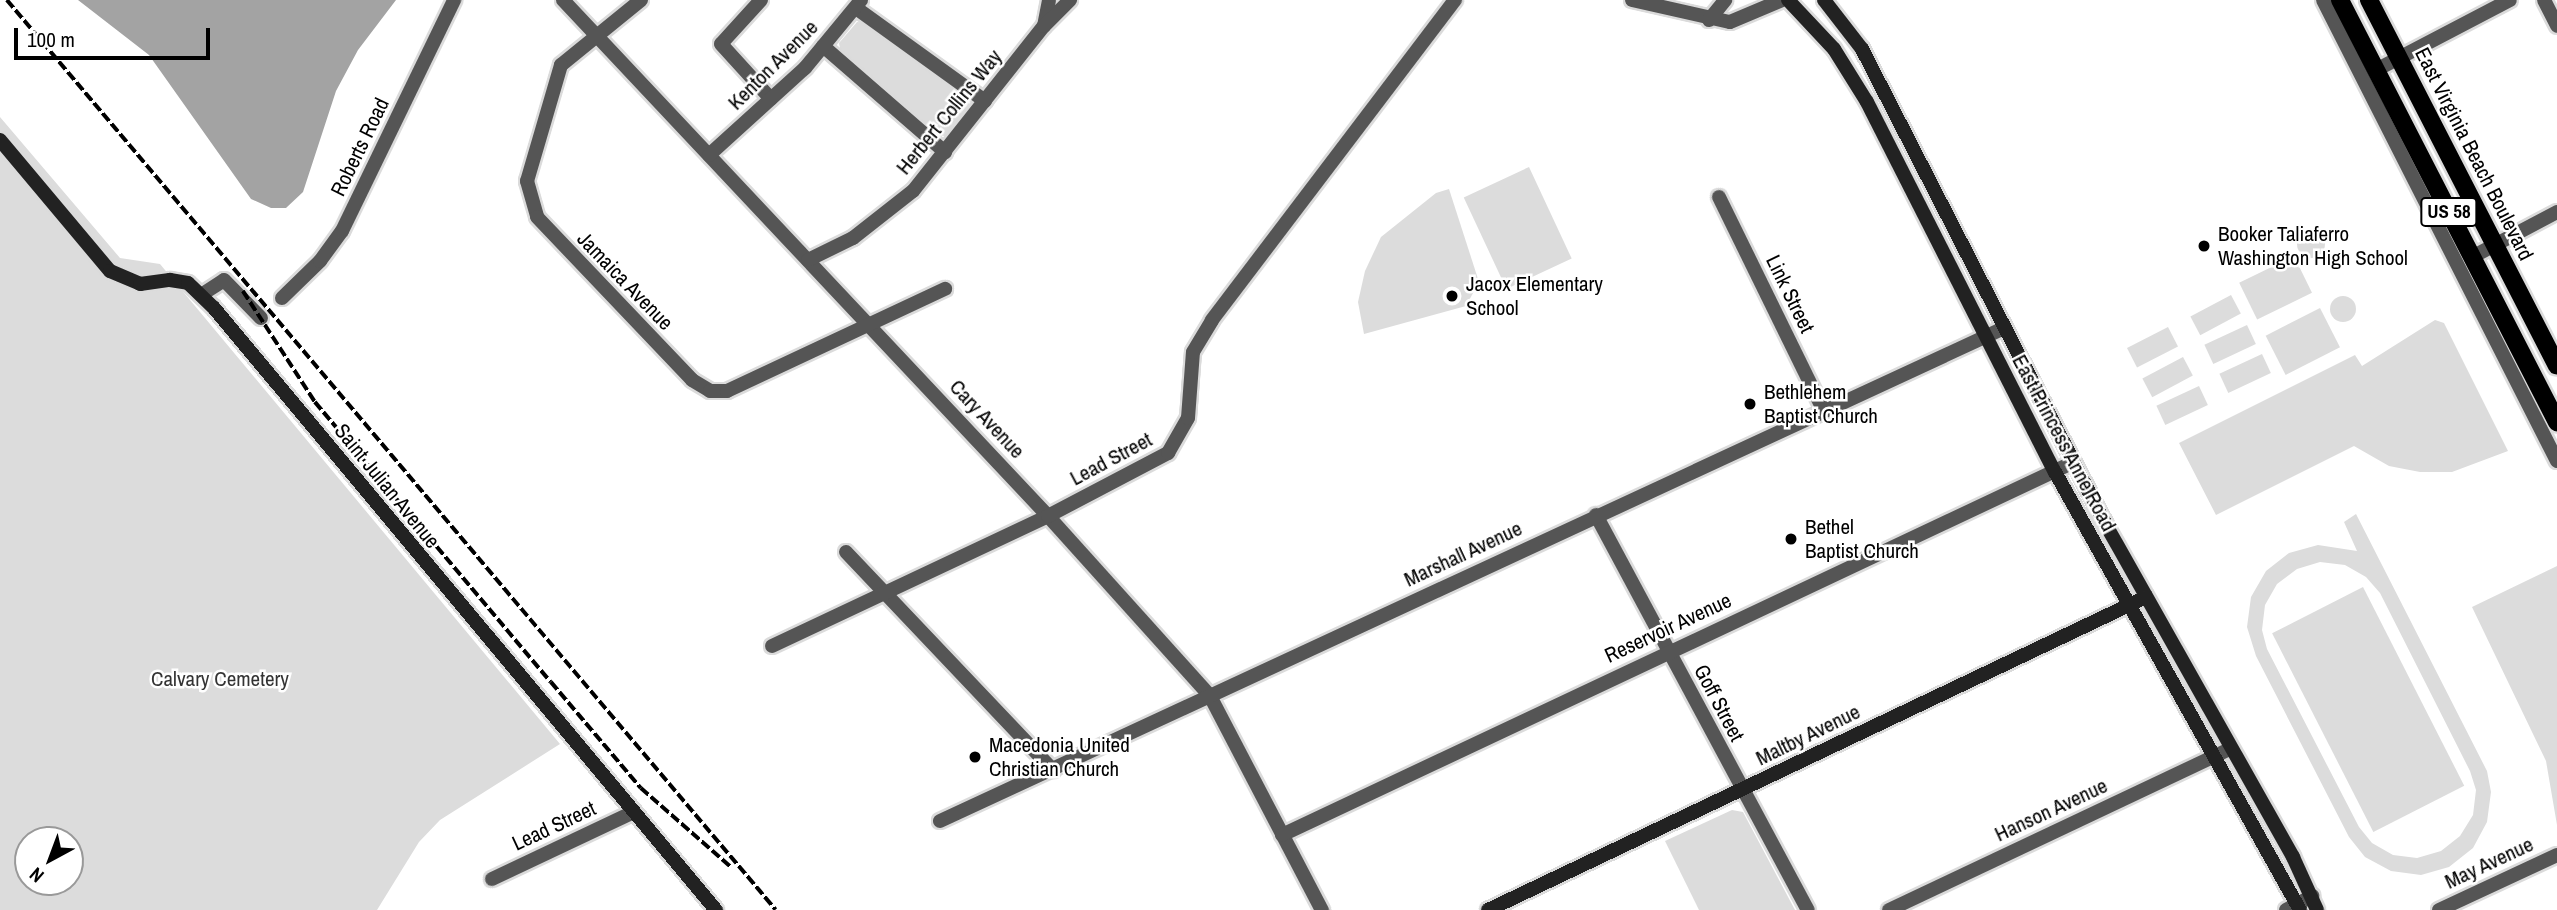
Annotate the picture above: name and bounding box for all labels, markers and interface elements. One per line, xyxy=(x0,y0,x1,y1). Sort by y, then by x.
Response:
scale bar xyxy=(18,14,214,58)
street label: Kenton Avenue xyxy=(723,15,823,115)
text: 100 m xyxy=(27,25,75,54)
street label: East Virginia Beach Boulevard xyxy=(2409,43,2539,265)
street label: Herbert Collins Way xyxy=(891,44,1007,180)
street label: Roberts Road xyxy=(325,94,395,200)
road number: US 58 xyxy=(2419,196,2479,228)
place label: Booker Taliaferro Washington High School xyxy=(2218,221,2408,271)
street label: Jamaica Avenue xyxy=(571,226,679,336)
marker: Booker Taliaferro Washington High School xyxy=(2196,238,2212,254)
street label: Link Street xyxy=(1760,251,1820,337)
place label: Jacox Elementary School xyxy=(1466,271,1603,321)
marker: Jacox Elementary School xyxy=(1444,288,1460,304)
street label: East Princess Anne Road xyxy=(2007,350,2121,536)
street label: Cary Avenue xyxy=(944,374,1030,464)
place label: Bethlehem Baptist Church xyxy=(1764,379,1878,429)
marker: Bethlehem Baptist Church xyxy=(1742,396,1758,412)
street label: Saint Julian Avenue xyxy=(329,418,445,554)
street label: Lead Street xyxy=(1066,427,1156,491)
place label: Bethel Baptist Church xyxy=(1805,514,1919,564)
street label: Marshall Avenue xyxy=(1400,516,1526,592)
marker: Bethel Baptist Church xyxy=(1783,531,1799,547)
street label: Reservoir Avenue xyxy=(1600,588,1736,668)
street label: Goff Street xyxy=(1688,660,1750,746)
park label: Calvary Cemetery xyxy=(151,666,289,692)
street label: Maltby Avenue xyxy=(1751,699,1865,771)
place label: Macedonia United Christian Church xyxy=(989,732,1130,782)
marker: Macedonia United Christian Church xyxy=(967,749,983,765)
street label: Hanson Avenue xyxy=(1990,773,2112,847)
street label: Lead Street xyxy=(508,796,600,856)
north arrow xyxy=(14,826,84,896)
street label: May Avenue xyxy=(2440,831,2538,895)
text: N xyxy=(24,862,49,889)

